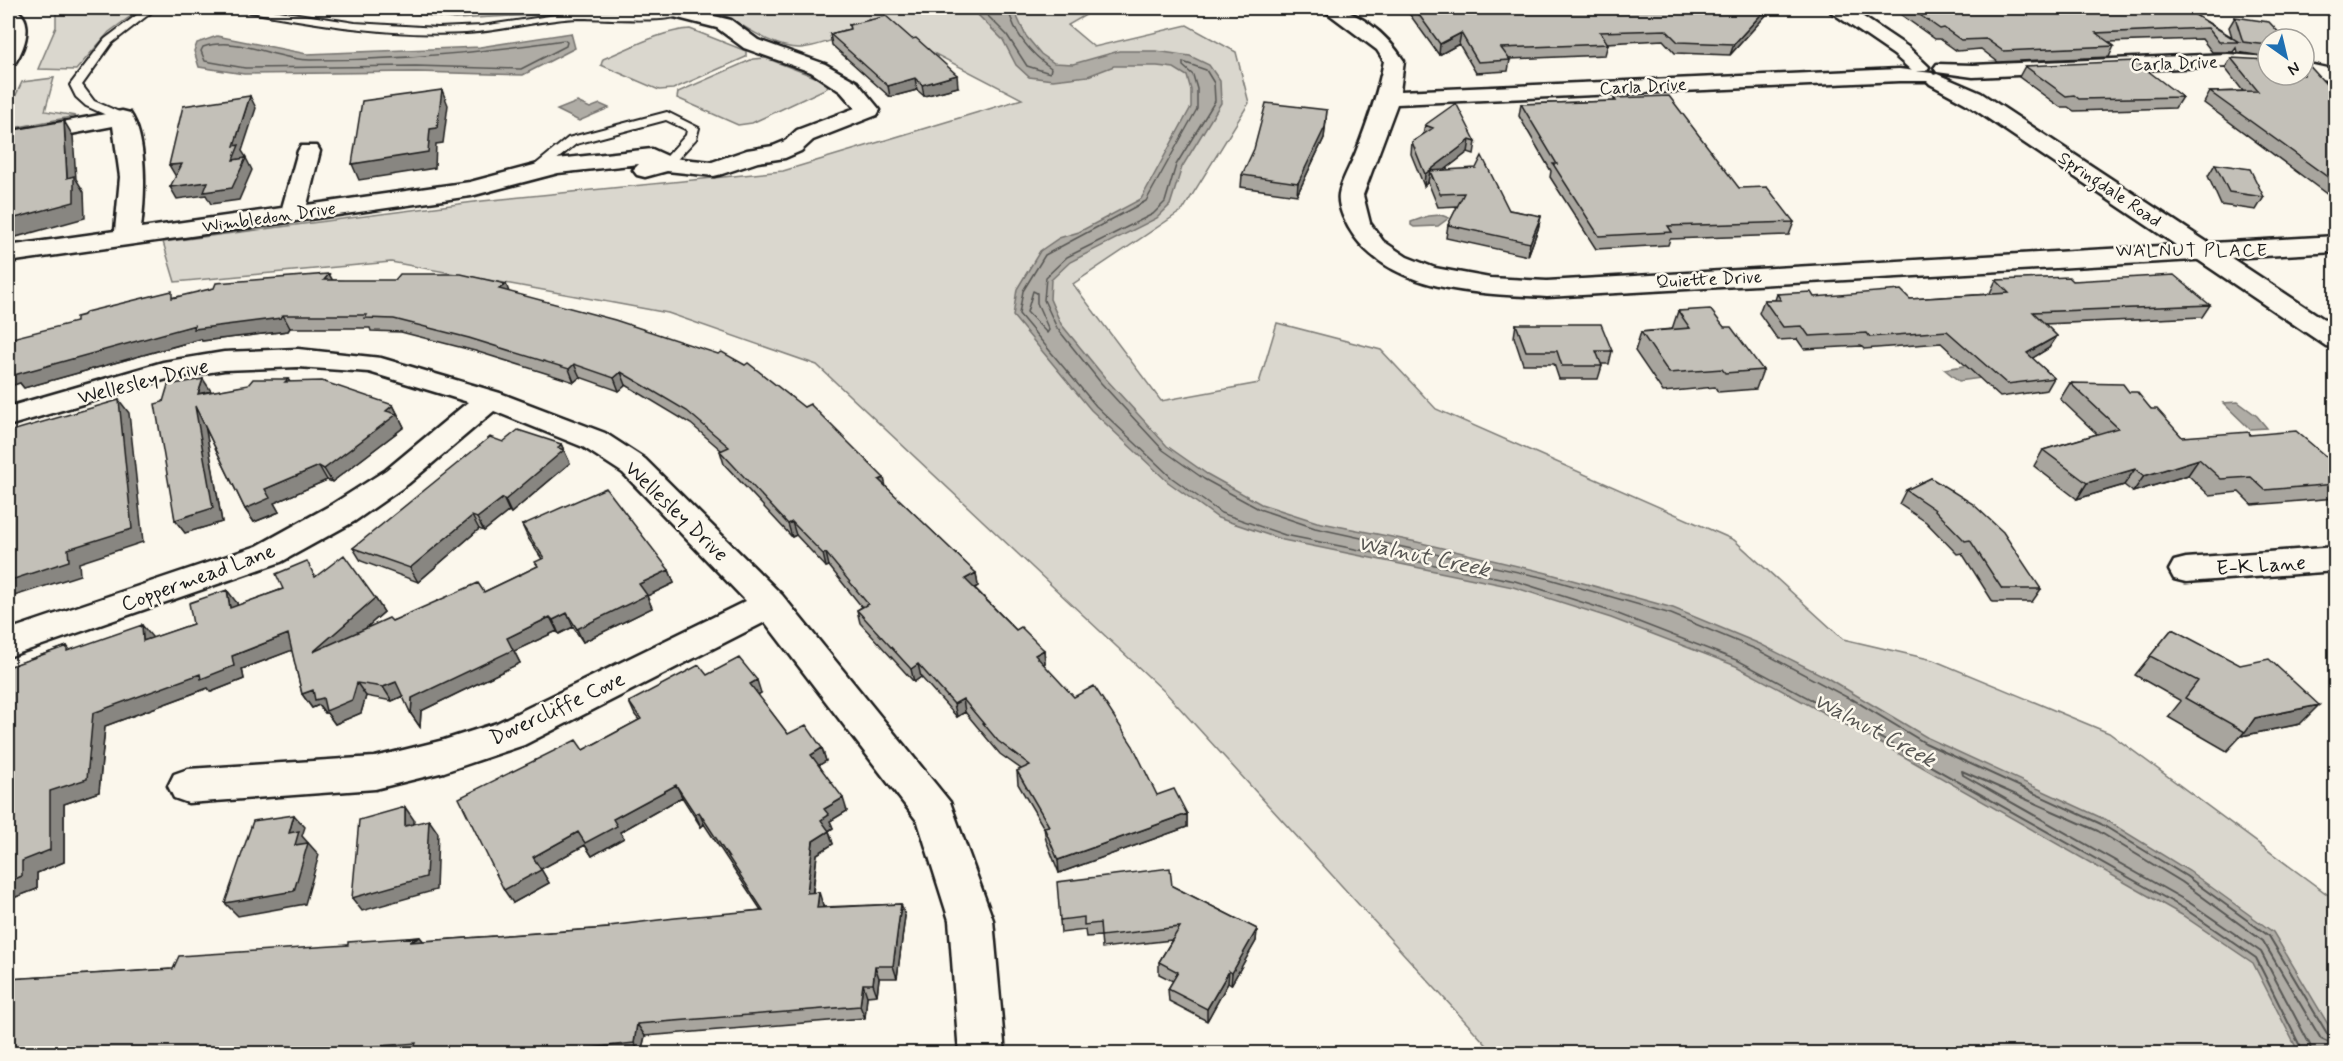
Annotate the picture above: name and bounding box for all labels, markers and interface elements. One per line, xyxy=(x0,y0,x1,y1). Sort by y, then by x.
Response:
north arrow xyxy=(2256,27,2316,87)
street label: Carla Drive xyxy=(2130,50,2218,78)
text: N xyxy=(2283,57,2304,80)
street label: Carla Drive xyxy=(1599,73,1687,101)
street label: Springdale Road xyxy=(2052,146,2166,235)
street label: Wimbledon Drive xyxy=(201,197,338,239)
district label: WALNUT PLACE xyxy=(2115,239,2269,263)
street label: Quiette Drive xyxy=(1655,265,1763,295)
street label: Wellesley Drive xyxy=(75,352,212,412)
street label: Wellesley Drive xyxy=(618,455,734,568)
water label: Walnut Creek xyxy=(1355,529,1494,585)
street label: Coppermead Lane xyxy=(118,537,279,619)
street label: E-K Lane xyxy=(2215,549,2307,583)
street label: Dovercliffe Cove xyxy=(485,665,630,752)
water label: Walnut Creek xyxy=(1808,687,1941,775)

